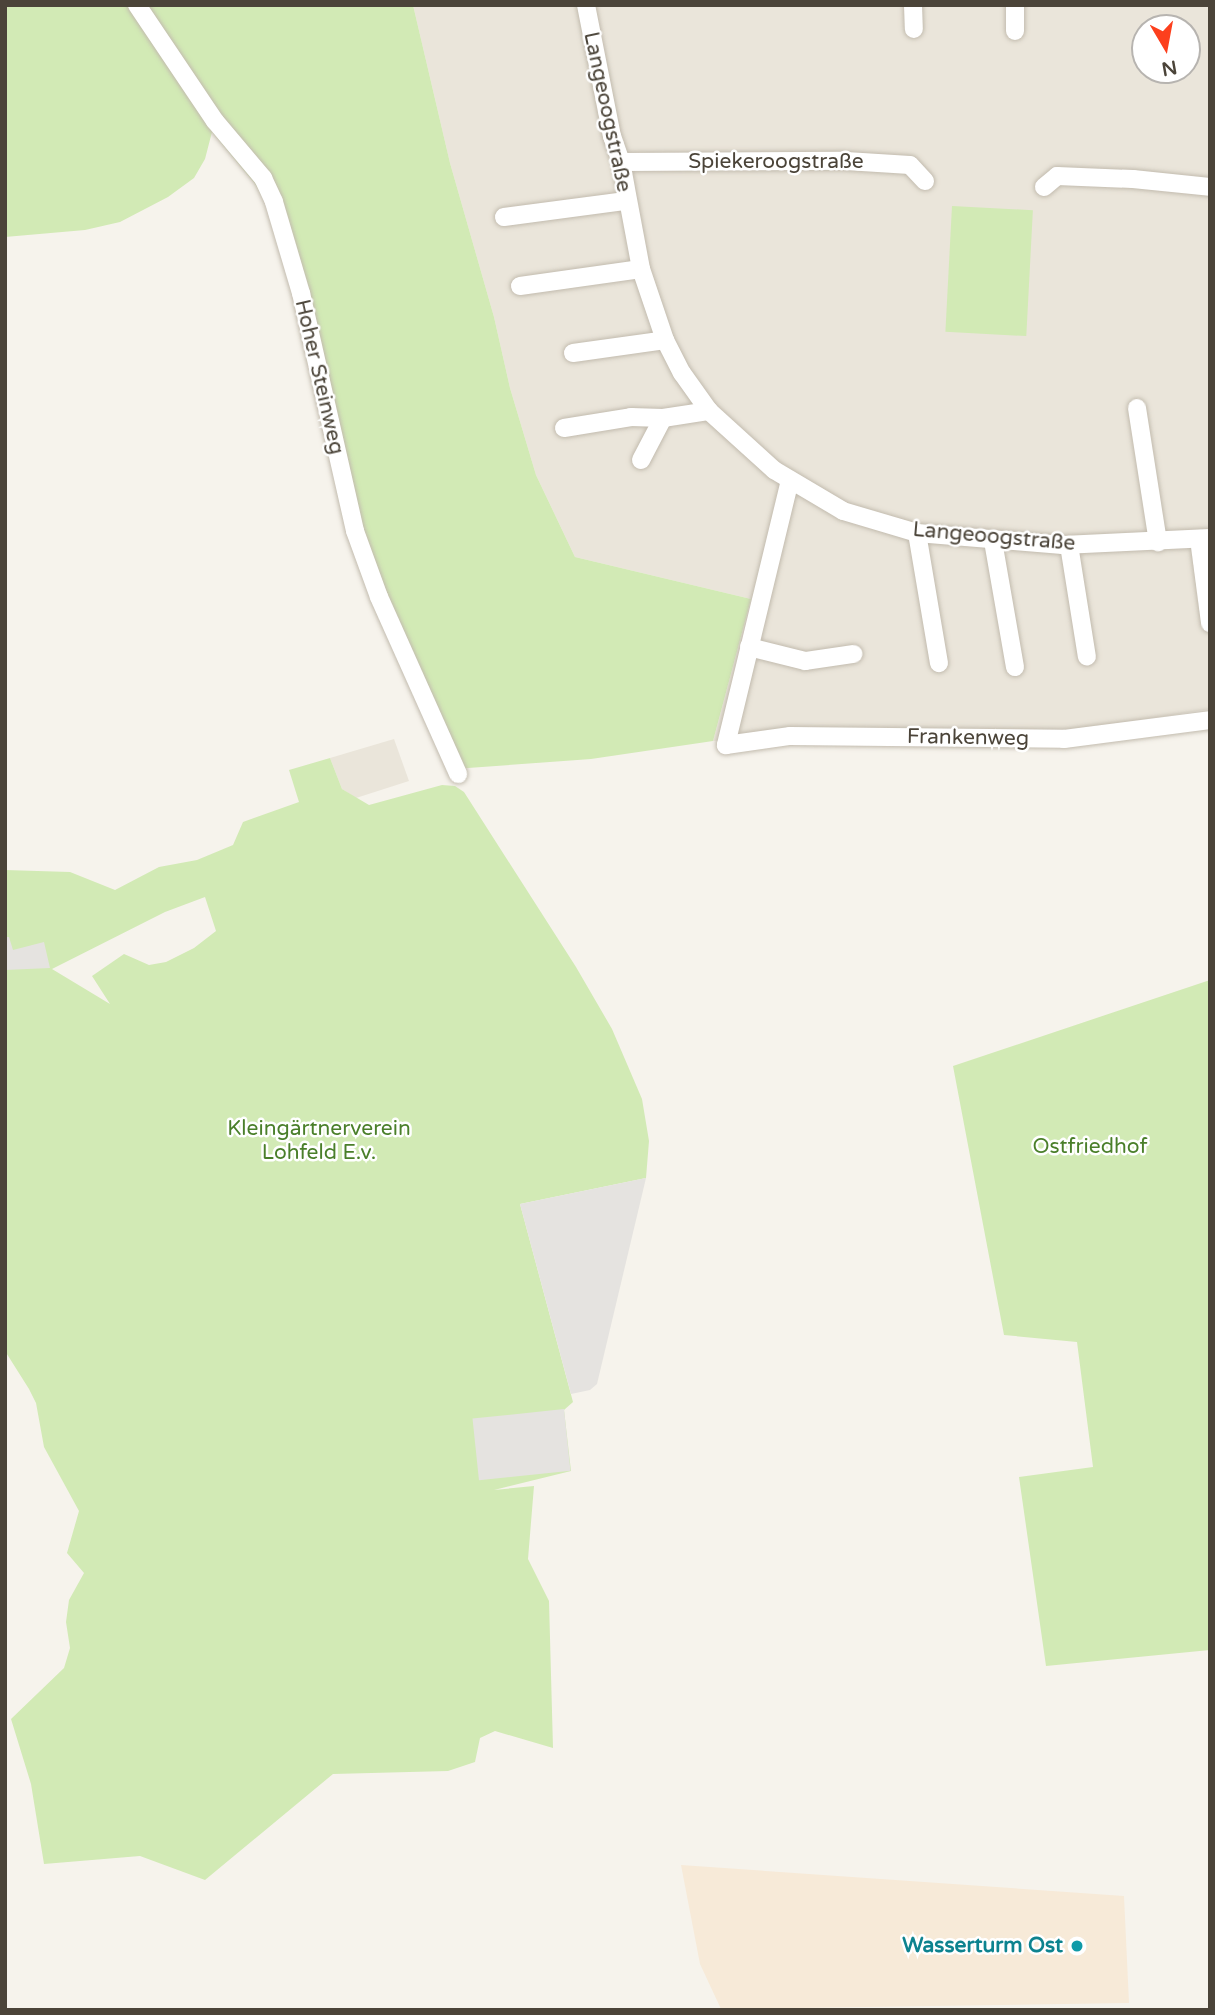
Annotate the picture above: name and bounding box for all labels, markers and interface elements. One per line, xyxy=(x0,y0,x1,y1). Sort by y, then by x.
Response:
north arrow xyxy=(1131,14,1201,84)
street label: Langeoogstraße xyxy=(578,30,636,194)
text: N xyxy=(1160,56,1179,80)
street label: Spiekeroogstraße xyxy=(688,149,864,175)
street label: Hoher Steinweg xyxy=(289,297,349,457)
street label: Langeoogstraße xyxy=(912,517,1076,557)
street label: Frankenweg xyxy=(907,724,1029,752)
park label: Kleingärtnerverein Lohfeld E.v. xyxy=(227,1116,411,1166)
park label: Ostfriedhof xyxy=(1033,1134,1147,1160)
place label: Wasserturm Ost xyxy=(902,1933,1063,1959)
marker: Wasserturm Ost xyxy=(1069,1938,1085,1954)

